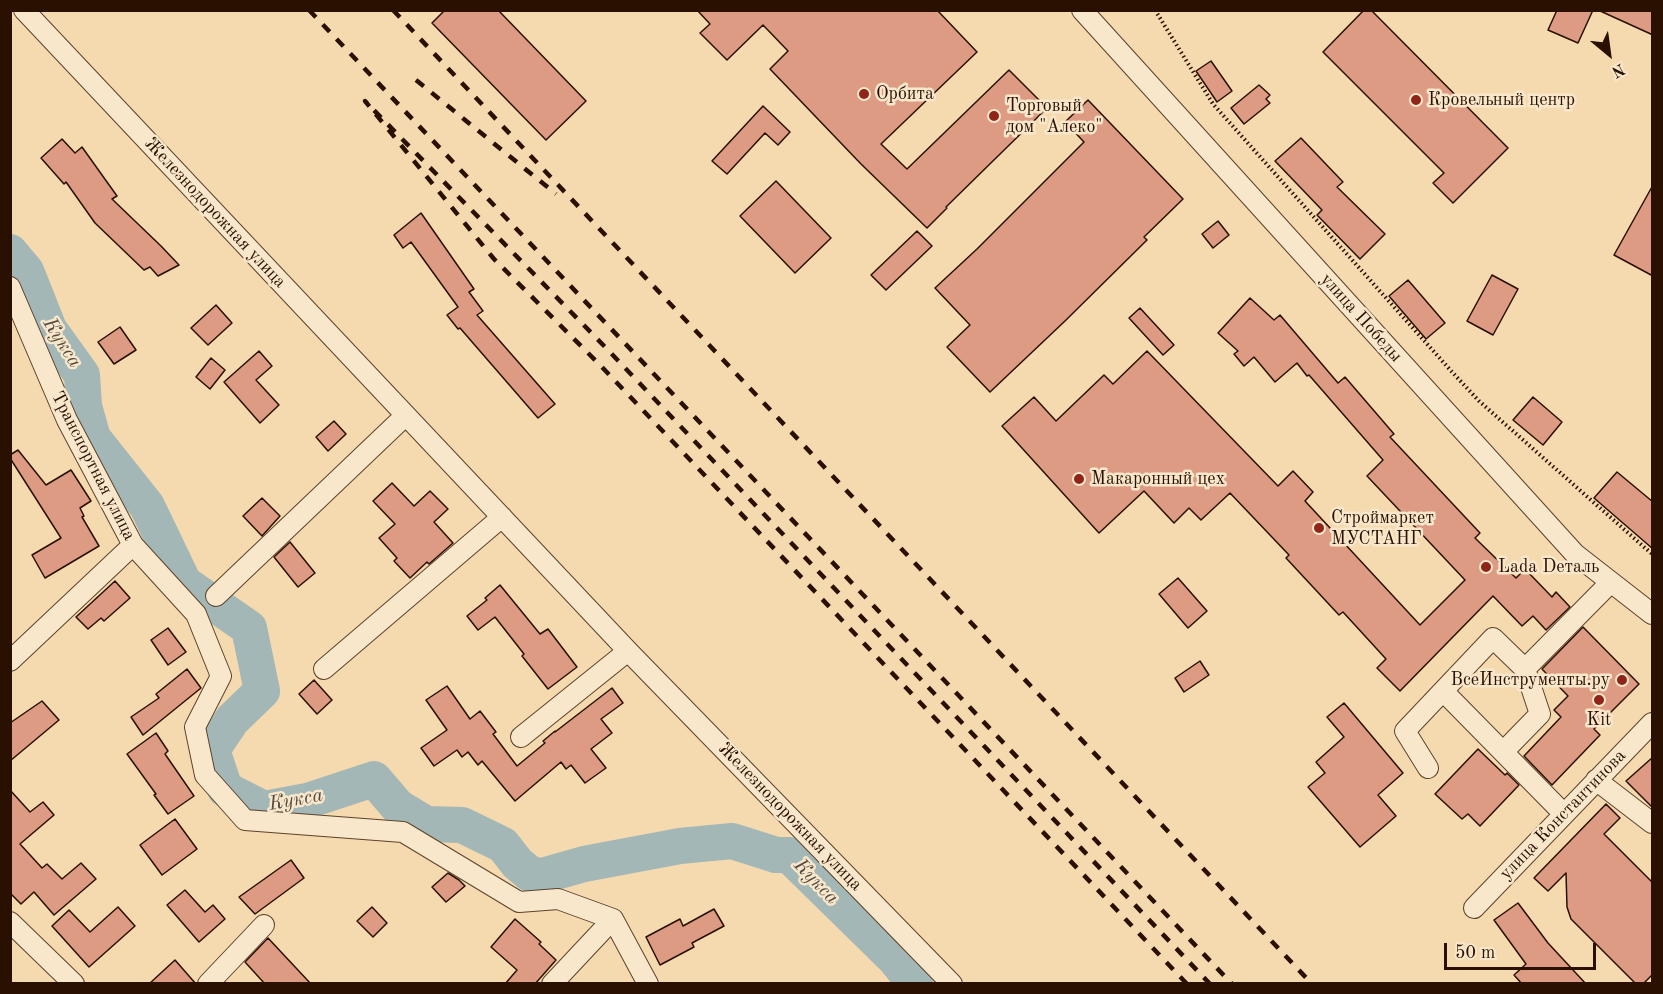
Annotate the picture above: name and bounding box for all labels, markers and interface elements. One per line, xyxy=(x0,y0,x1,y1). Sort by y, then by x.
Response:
north arrow xyxy=(1579,24,1639,84)
text: N xyxy=(1609,60,1627,80)
place label: Орбита xyxy=(876,83,934,105)
marker: Орбита xyxy=(857,87,871,101)
place label: Кровельный центр xyxy=(1428,89,1575,111)
marker: Кровельный центр xyxy=(1409,93,1423,107)
place label: Торговый дом "Алеко" xyxy=(1006,95,1102,138)
marker: Торговый дом "Алеко" xyxy=(987,109,1001,123)
street label: Железнодорожная улица xyxy=(140,133,290,293)
street label: улица Победы xyxy=(1315,269,1407,367)
water label: Кукса xyxy=(37,314,87,372)
street label: Транспортная улица xyxy=(46,388,140,544)
place label: Макаронный цех xyxy=(1091,468,1225,490)
marker: Макаронный цех xyxy=(1072,472,1086,486)
place label: Строймаркет МУСТАНГ xyxy=(1331,507,1434,550)
marker: Строймаркет МУСТАНГ xyxy=(1312,521,1326,535)
place label: Lada Dеталь xyxy=(1498,556,1599,578)
marker: Lada Dеталь xyxy=(1479,560,1493,574)
place label: ВсеИнструменты.ру xyxy=(1451,669,1610,691)
marker: ВсеИнструменты.ру xyxy=(1615,673,1629,687)
marker: Kit xyxy=(1592,693,1606,707)
place label: Kit xyxy=(1587,709,1611,731)
street label: Железнодорожная улица xyxy=(713,738,867,896)
street label: улица Константинова xyxy=(1495,745,1631,885)
water label: Кукса xyxy=(267,783,325,817)
water label: Кукса xyxy=(788,854,844,910)
scale bar xyxy=(1447,931,1598,969)
text: 50 m xyxy=(1455,944,1495,962)

